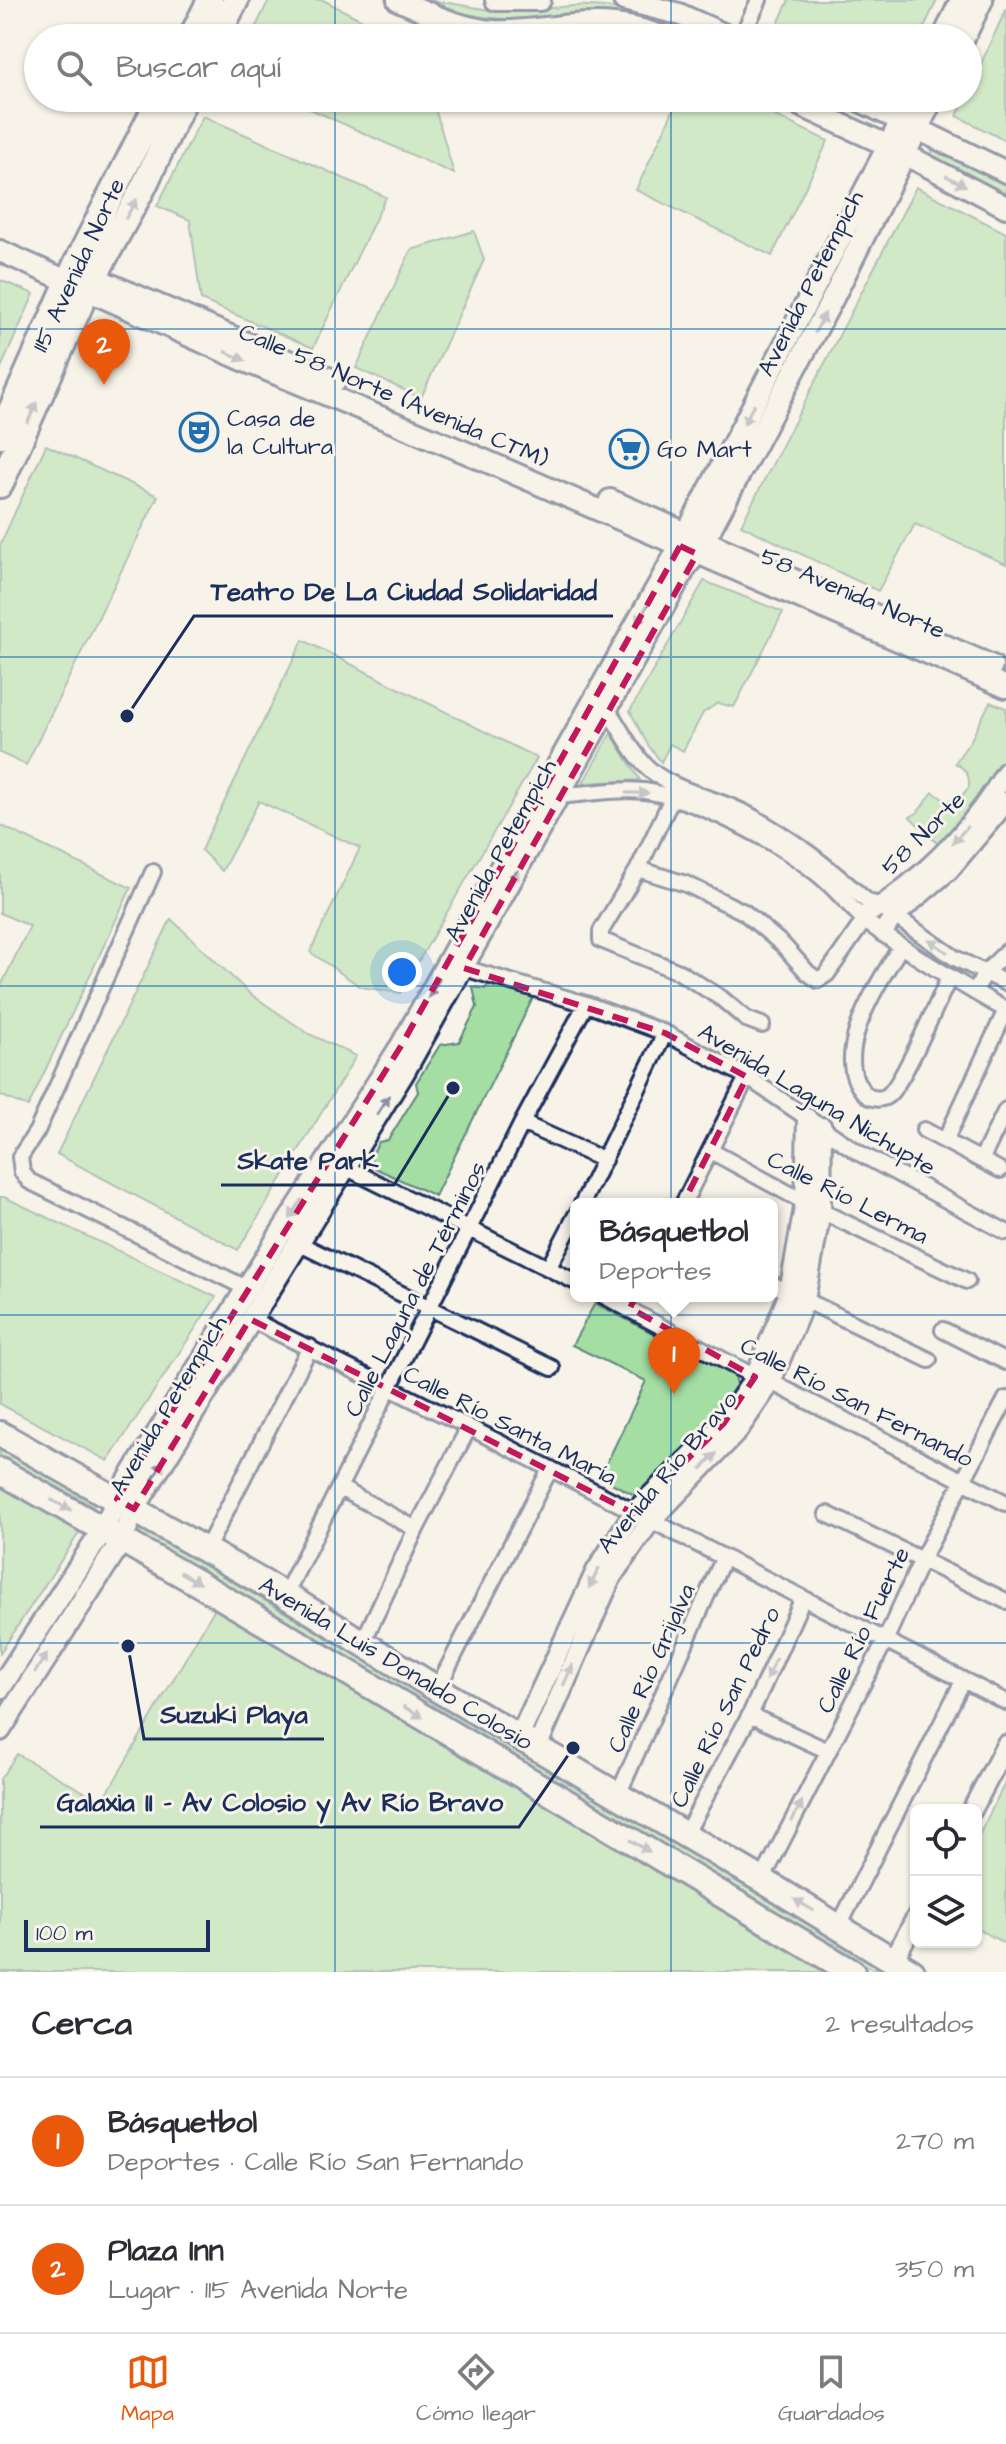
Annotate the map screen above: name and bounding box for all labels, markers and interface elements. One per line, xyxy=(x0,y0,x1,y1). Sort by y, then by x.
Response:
search box xyxy=(24,24,982,112)
icon: search xyxy=(52,46,96,90)
text: Buscar aquí xyxy=(116,47,281,89)
street label: 115 Avenida Norte xyxy=(24,173,134,358)
one-way arrow xyxy=(944,174,967,187)
street label: Avenida Petempich xyxy=(749,185,872,382)
one-way arrow xyxy=(124,198,138,221)
one-way arrow xyxy=(812,312,826,334)
street label: Calle 58 Norte (Avenida CTM) xyxy=(233,315,554,477)
pin: 2 xyxy=(78,319,130,385)
one-way arrow xyxy=(223,350,247,363)
one-way arrow xyxy=(25,402,39,425)
place label: Casa de la Cultura xyxy=(227,402,333,464)
one-way arrow xyxy=(743,402,756,425)
theatre icon: Casa de la Cultura xyxy=(178,411,220,453)
supermarket icon: Go Mart xyxy=(608,428,650,470)
place label: Go Mart xyxy=(657,433,752,467)
street label: 58 Avenida Norte xyxy=(755,540,950,648)
callout: Teatro De La Ciudad Solidaridad xyxy=(194,566,613,616)
text: Teatro De La Ciudad Solidaridad xyxy=(210,574,598,610)
one-way arrow xyxy=(635,603,649,625)
street label: Avenida Petempich xyxy=(436,753,565,948)
street label: 58 Norte xyxy=(874,784,973,883)
one-way arrow xyxy=(625,786,650,799)
one-way arrow xyxy=(951,825,969,844)
one-way arrow xyxy=(505,869,519,891)
one-way arrow xyxy=(927,939,948,954)
your location xyxy=(382,952,422,992)
one-way arrow xyxy=(427,977,441,999)
street label: Avenida Laguna Nichupte xyxy=(691,1015,942,1185)
one-way arrow xyxy=(376,1095,391,1116)
callout: Skate Park xyxy=(221,1135,394,1185)
text: Skate Park xyxy=(236,1143,380,1179)
street label: Calle Río Lerma xyxy=(761,1143,934,1253)
street label: Calle Laguna de Términos xyxy=(337,1156,496,1423)
one-way arrow xyxy=(290,1198,304,1220)
popup xyxy=(570,1198,778,1302)
text: Básquetbol xyxy=(599,1211,749,1253)
text: Deportes xyxy=(599,1253,711,1289)
street label: Avenida Petempich xyxy=(102,1309,236,1502)
pin: 1 xyxy=(648,1328,700,1394)
street label: Calle Río San Fernando xyxy=(734,1329,979,1477)
street label: Calle Río Santa María xyxy=(397,1357,622,1494)
street label: Avenida Río Bravo xyxy=(590,1384,746,1561)
one-way arrow xyxy=(700,1452,718,1471)
one-way arrow xyxy=(150,1460,164,1482)
one-way arrow xyxy=(50,1498,73,1511)
street label: Calle Río Fuerte xyxy=(809,1542,919,1719)
one-way arrow xyxy=(587,1566,600,1589)
street label: Avenida Luis Donaldo Colosio xyxy=(252,1568,539,1760)
one-way arrow xyxy=(178,1571,201,1585)
street label: Calle Río Grijalva xyxy=(599,1579,704,1758)
street label: Calle Río San Pedro xyxy=(662,1601,790,1814)
one-way arrow xyxy=(33,1653,48,1674)
one-way arrow xyxy=(764,1657,777,1680)
one-way arrow xyxy=(562,1664,575,1687)
callout: Suzuki Playa xyxy=(144,1689,324,1739)
text: Suzuki Playa xyxy=(159,1697,309,1736)
one-way arrow xyxy=(401,1705,424,1719)
callout: Galaxia II - Av Colosio y Av Río Bravo xyxy=(40,1777,519,1827)
text: Galaxia II - Av Colosio y Av Río Bravo xyxy=(57,1785,504,1824)
one-way arrow xyxy=(791,1799,804,1822)
map controls xyxy=(910,1804,982,1948)
button: locate xyxy=(910,1804,982,1876)
one-way arrow xyxy=(629,1839,651,1853)
button: layers xyxy=(910,1876,982,1948)
one-way arrow xyxy=(792,1898,815,1912)
scale bar xyxy=(24,1916,210,1952)
text: 100 m xyxy=(36,1918,93,1949)
text: Cerca xyxy=(32,2000,132,2048)
text: 2 resultados xyxy=(825,2006,974,2042)
text: Básquetbol xyxy=(108,2102,257,2144)
text: 1 xyxy=(56,2123,60,2159)
text: 270 m xyxy=(896,2123,974,2159)
text: Deportes · Calle Río San Fernando xyxy=(108,2144,523,2180)
text: Plaza Inn xyxy=(108,2230,224,2272)
text: 2 xyxy=(51,2251,65,2287)
text: 350 m xyxy=(895,2251,974,2287)
text: Lugar · 115 Avenida Norte xyxy=(108,2272,408,2308)
tab: Mapa xyxy=(121,2350,174,2429)
tab: Cómo llegar xyxy=(416,2350,536,2429)
tab: Guardados xyxy=(778,2350,885,2429)

